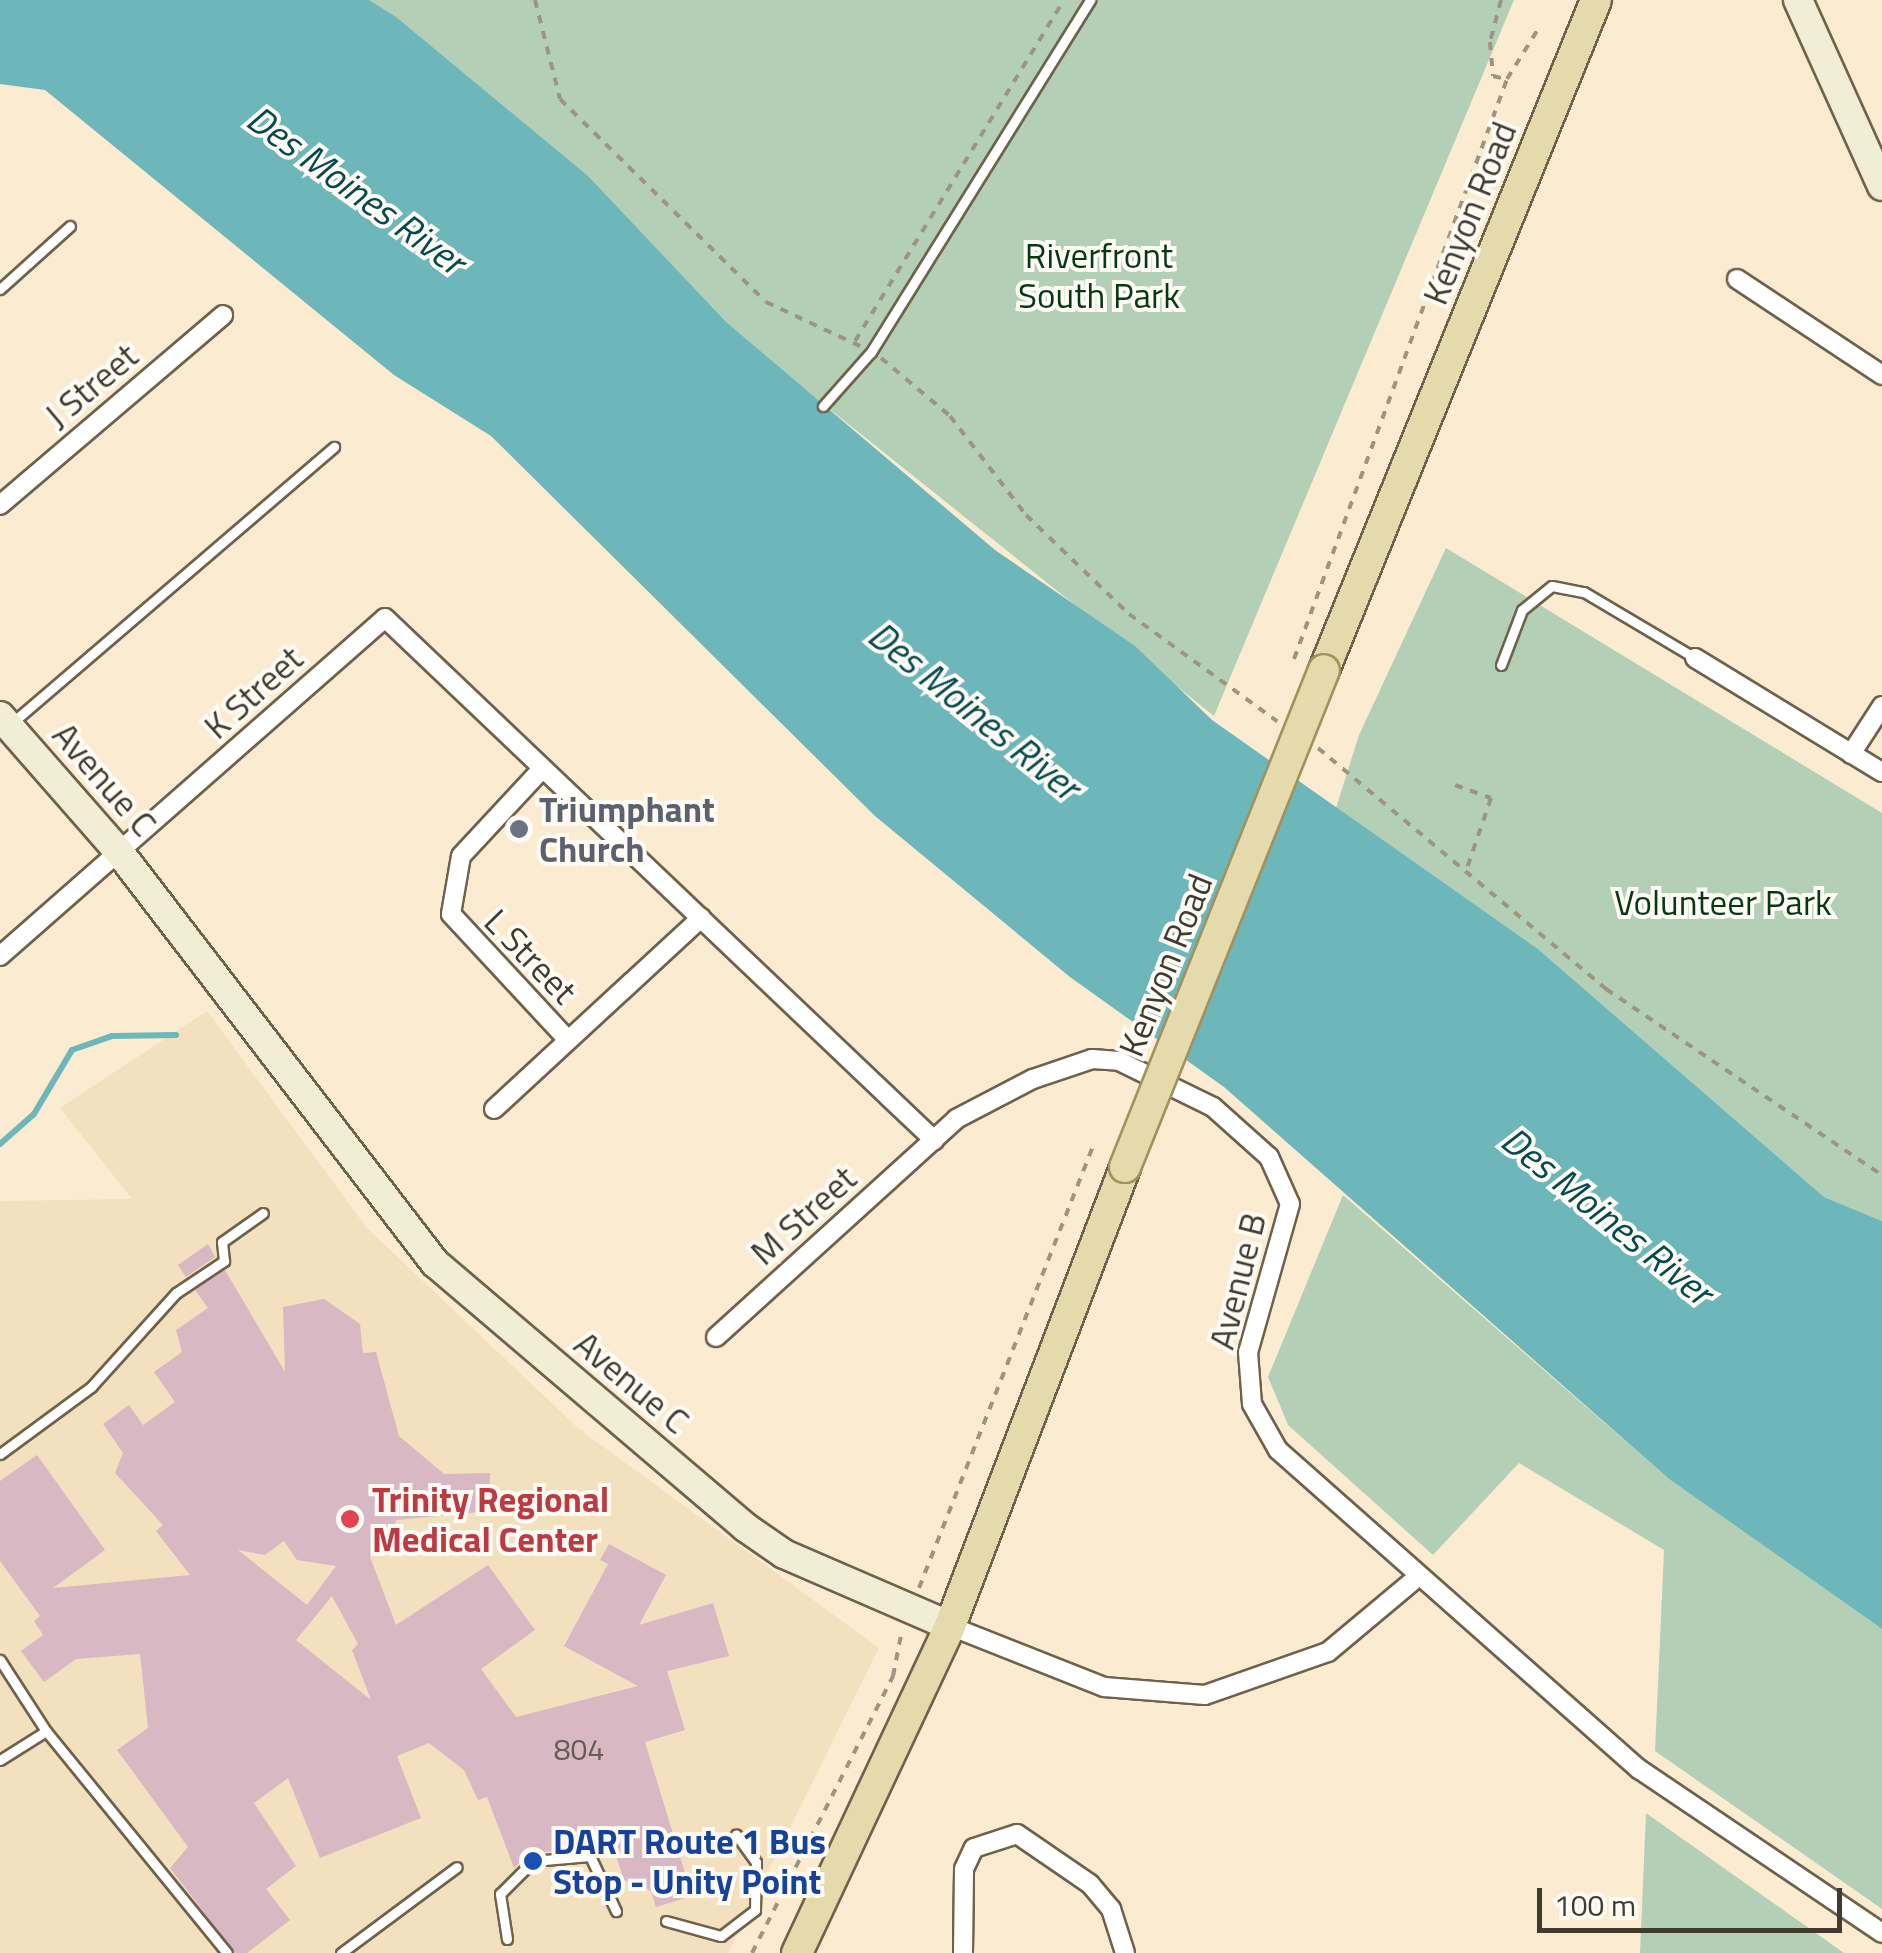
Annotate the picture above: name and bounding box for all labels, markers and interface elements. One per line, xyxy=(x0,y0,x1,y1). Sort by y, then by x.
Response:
water label: Des Moines River xyxy=(238,96,474,284)
street label: Kenyon Road xyxy=(1413,116,1525,310)
park label: Riverfront South Park xyxy=(1018,234,1180,316)
street label: J Street xyxy=(36,334,146,436)
water label: Des Moines River xyxy=(859,612,1089,810)
street label: K Street xyxy=(195,637,311,747)
street label: Avenue C xyxy=(44,714,166,844)
place label: Triumphant Church xyxy=(539,788,715,870)
marker: Triumphant Church xyxy=(508,818,530,840)
street label: Kenyon Road xyxy=(1109,868,1221,1062)
park label: Volunteer Park xyxy=(1614,881,1832,923)
street label: L Street xyxy=(476,900,586,1012)
water label: Des Moines River xyxy=(1492,1117,1722,1315)
street label: M Street xyxy=(742,1157,864,1273)
street label: Avenue B xyxy=(1200,1209,1274,1353)
street label: Avenue C xyxy=(566,1322,698,1442)
place label: Trinity Regional Medical Center xyxy=(372,1478,609,1560)
marker: Trinity Regional Medical Center xyxy=(337,1506,363,1532)
house number: 804 xyxy=(554,1731,604,1767)
place label: DART Route 1 Bus Stop - Unity Point xyxy=(553,1820,826,1902)
marker: DART Route 1 Bus Stop - Unity Point xyxy=(522,1850,544,1872)
scale bar xyxy=(1542,1868,1847,1930)
text: 100 m xyxy=(1554,1882,1636,1928)

